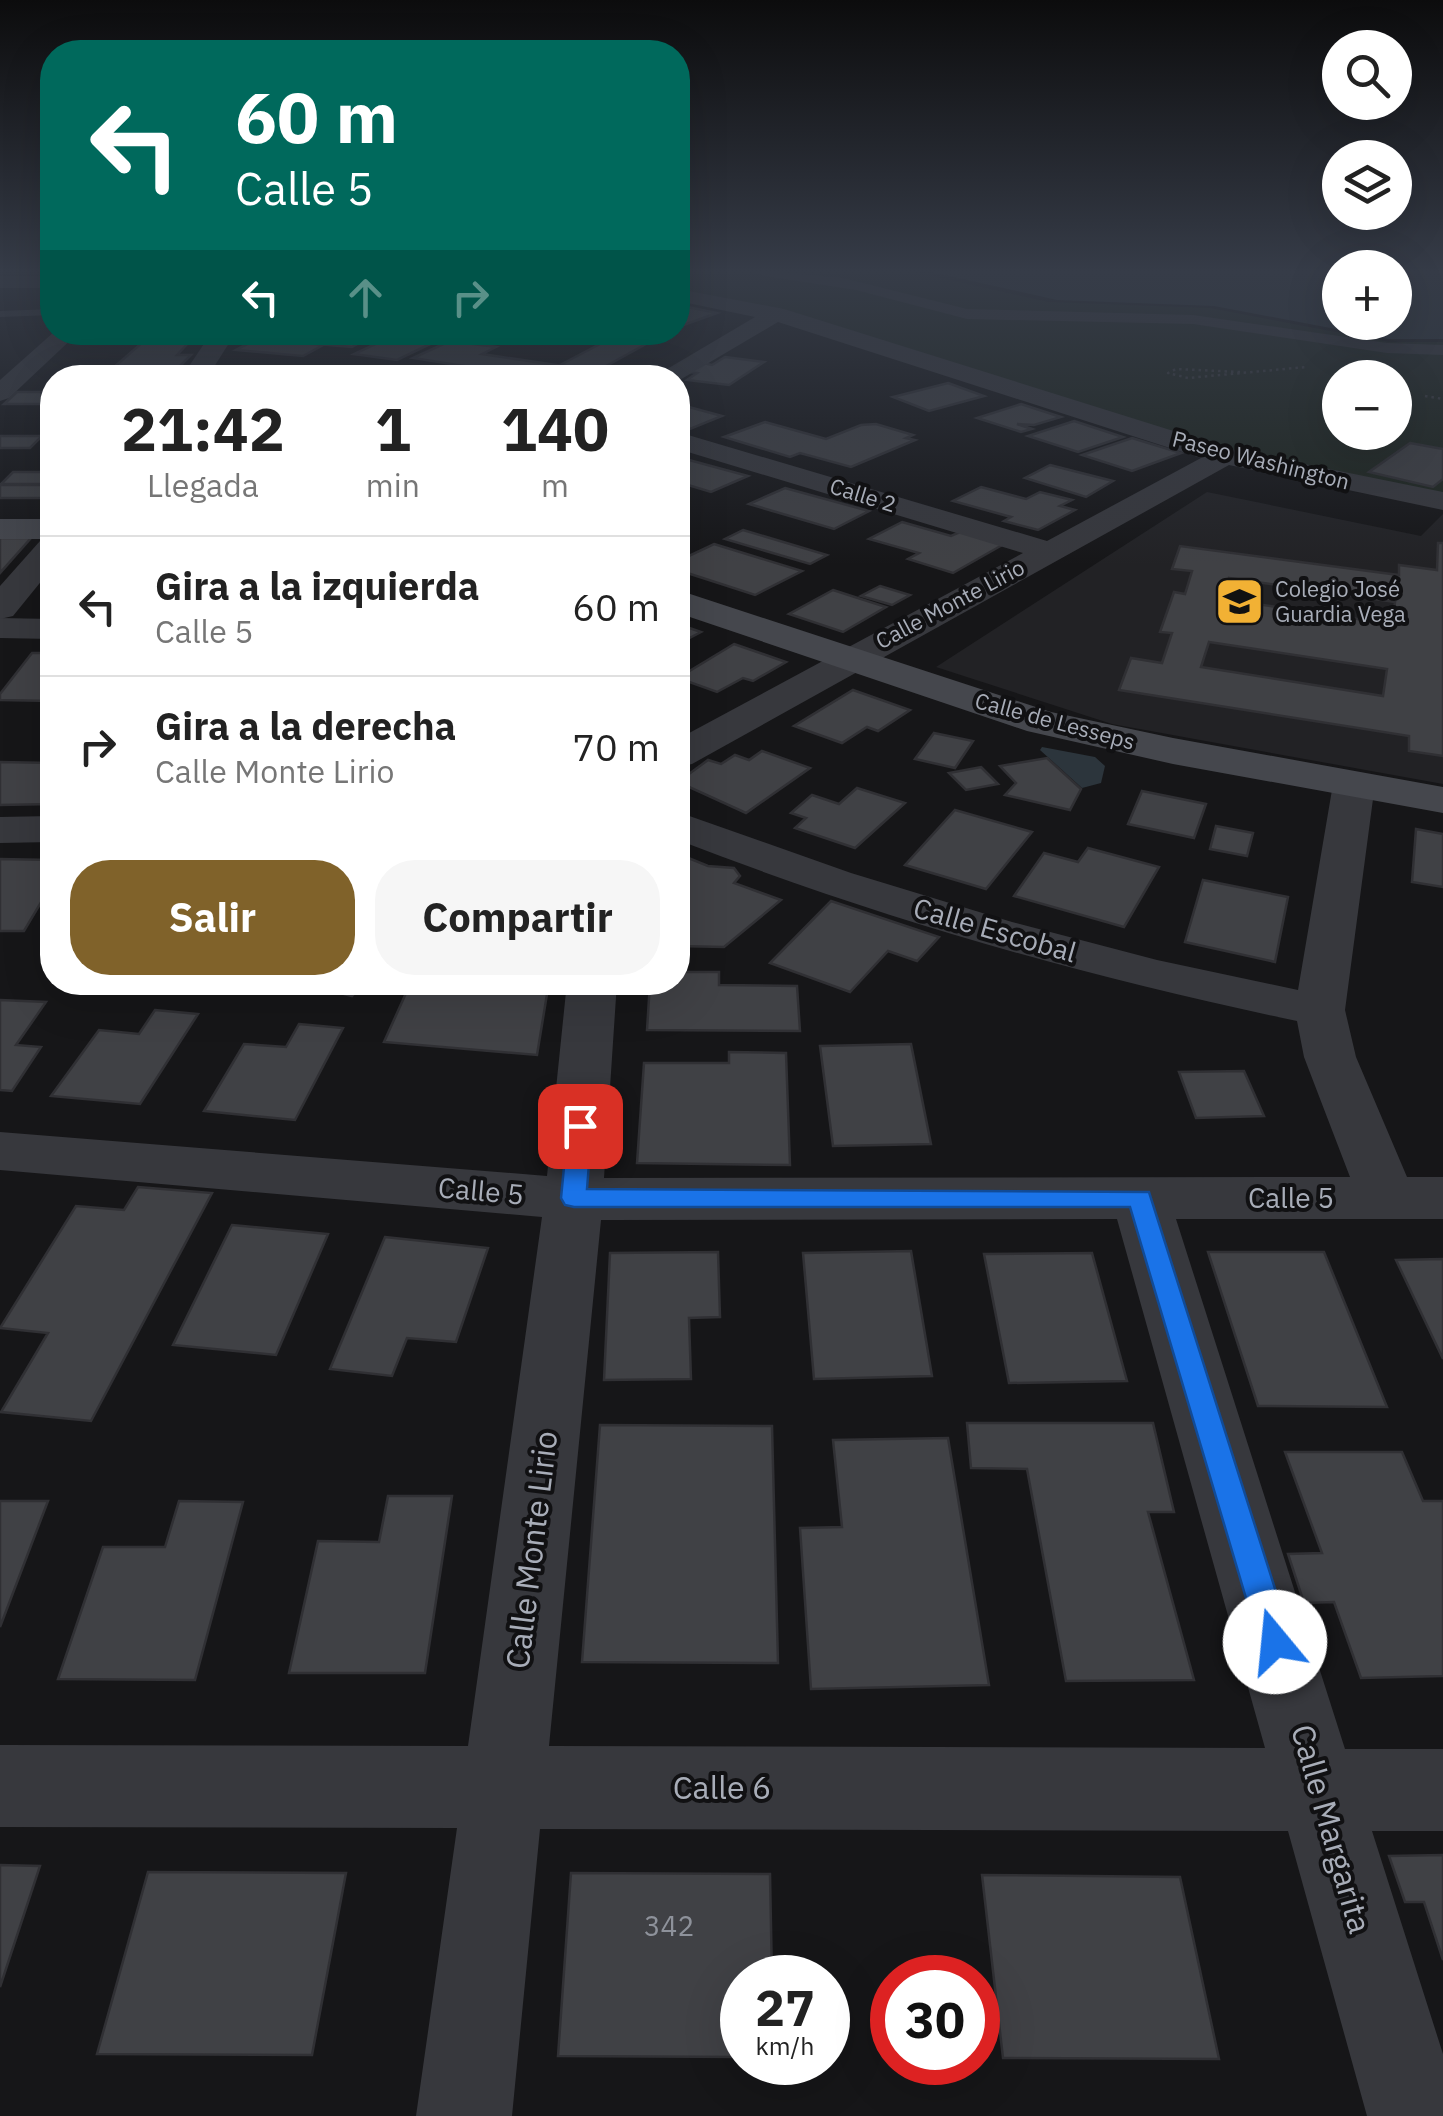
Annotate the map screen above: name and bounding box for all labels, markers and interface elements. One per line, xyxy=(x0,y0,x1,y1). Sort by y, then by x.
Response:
map controls xyxy=(1322,30,1412,450)
button: search xyxy=(1322,30,1412,120)
text: 60 m xyxy=(235,71,398,162)
icon: left xyxy=(70,80,200,210)
button: layers xyxy=(1322,140,1412,230)
text: Calle 5 xyxy=(235,159,374,217)
button: + xyxy=(1322,250,1412,340)
icon: left xyxy=(233,270,288,325)
icon: ahead xyxy=(338,270,393,325)
icon: right xyxy=(443,270,498,325)
button: − xyxy=(1322,360,1412,450)
text: 21:42 xyxy=(121,389,285,468)
text: 1 xyxy=(375,389,411,468)
text: 140 xyxy=(501,389,609,468)
street label: Paseo Washington xyxy=(1170,423,1353,496)
text: Llegada xyxy=(147,464,259,506)
text: min xyxy=(366,464,420,506)
text: m xyxy=(541,464,569,506)
street label: Calle 2 xyxy=(827,471,900,518)
street label: Calle Monte Lirio xyxy=(870,552,1029,655)
text: Gira a la izquierda xyxy=(155,561,479,610)
place label: Colegio José Guardia Vega xyxy=(1275,574,1406,628)
school or university icon: Colegio José Guardia Vega xyxy=(1214,576,1266,628)
icon: left xyxy=(70,579,125,634)
text: 60 m xyxy=(572,582,660,631)
text: Calle 5 xyxy=(155,610,254,652)
street label: Calle de Lesseps xyxy=(972,685,1138,756)
text: Gira a la derecha xyxy=(155,701,456,750)
icon: right xyxy=(70,719,125,774)
text: 70 m xyxy=(572,722,660,771)
text: Calle Monte Lirio xyxy=(155,750,394,792)
button: Salir xyxy=(70,860,355,975)
button: Compartir xyxy=(375,860,660,975)
street label: Calle Escobal xyxy=(909,889,1081,970)
pin xyxy=(538,1084,623,1169)
icon: arrive xyxy=(553,1099,608,1154)
street label: Calle 5 xyxy=(436,1168,526,1213)
street label: Calle 5 xyxy=(1248,1179,1334,1216)
street label: Calle Monte Lirio xyxy=(496,1429,566,1671)
position arrow xyxy=(1223,1590,1327,1694)
street label: Calle Margarita xyxy=(1282,1719,1382,1938)
street label: Calle 6 xyxy=(673,1766,771,1808)
house number: 342 xyxy=(644,1907,694,1944)
speed limit sign: 30 xyxy=(870,1955,1000,2085)
text: 27 xyxy=(755,1975,815,2040)
text: km/h xyxy=(756,2029,814,2062)

